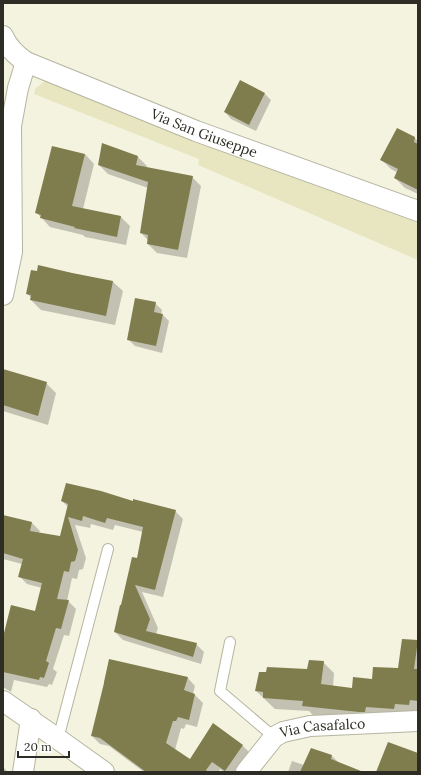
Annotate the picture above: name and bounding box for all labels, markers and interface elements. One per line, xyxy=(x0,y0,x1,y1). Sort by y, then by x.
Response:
street label: Via San Giuseppe xyxy=(147,104,260,161)
street label: Via Casafalco xyxy=(277,714,366,742)
scale bar xyxy=(18,733,69,759)
text: 20 m xyxy=(24,739,52,754)

